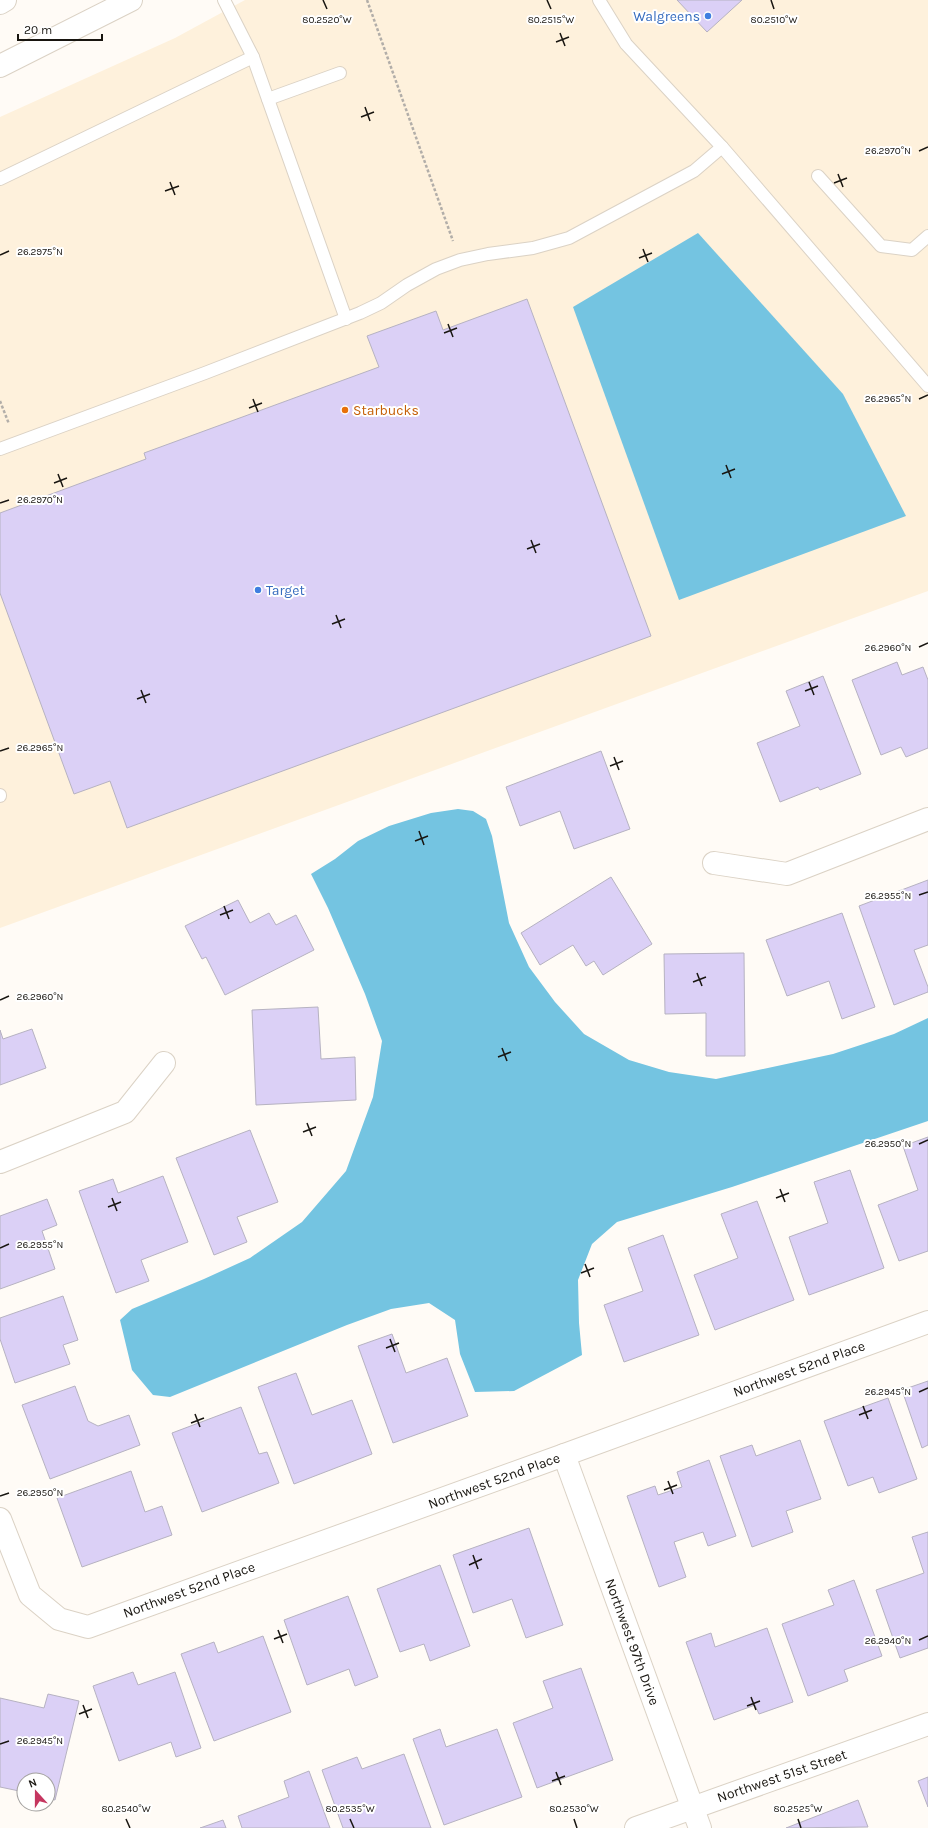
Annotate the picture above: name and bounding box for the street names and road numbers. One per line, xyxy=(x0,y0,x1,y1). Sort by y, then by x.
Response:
street label: Northwest 52nd Place xyxy=(731,1337,867,1401)
street label: Northwest 52nd Place xyxy=(426,1449,562,1513)
street label: Northwest 52nd Place xyxy=(121,1558,257,1622)
street label: Northwest 97th Drive xyxy=(601,1576,663,1708)
street label: Northwest 51st Street xyxy=(715,1746,849,1806)

